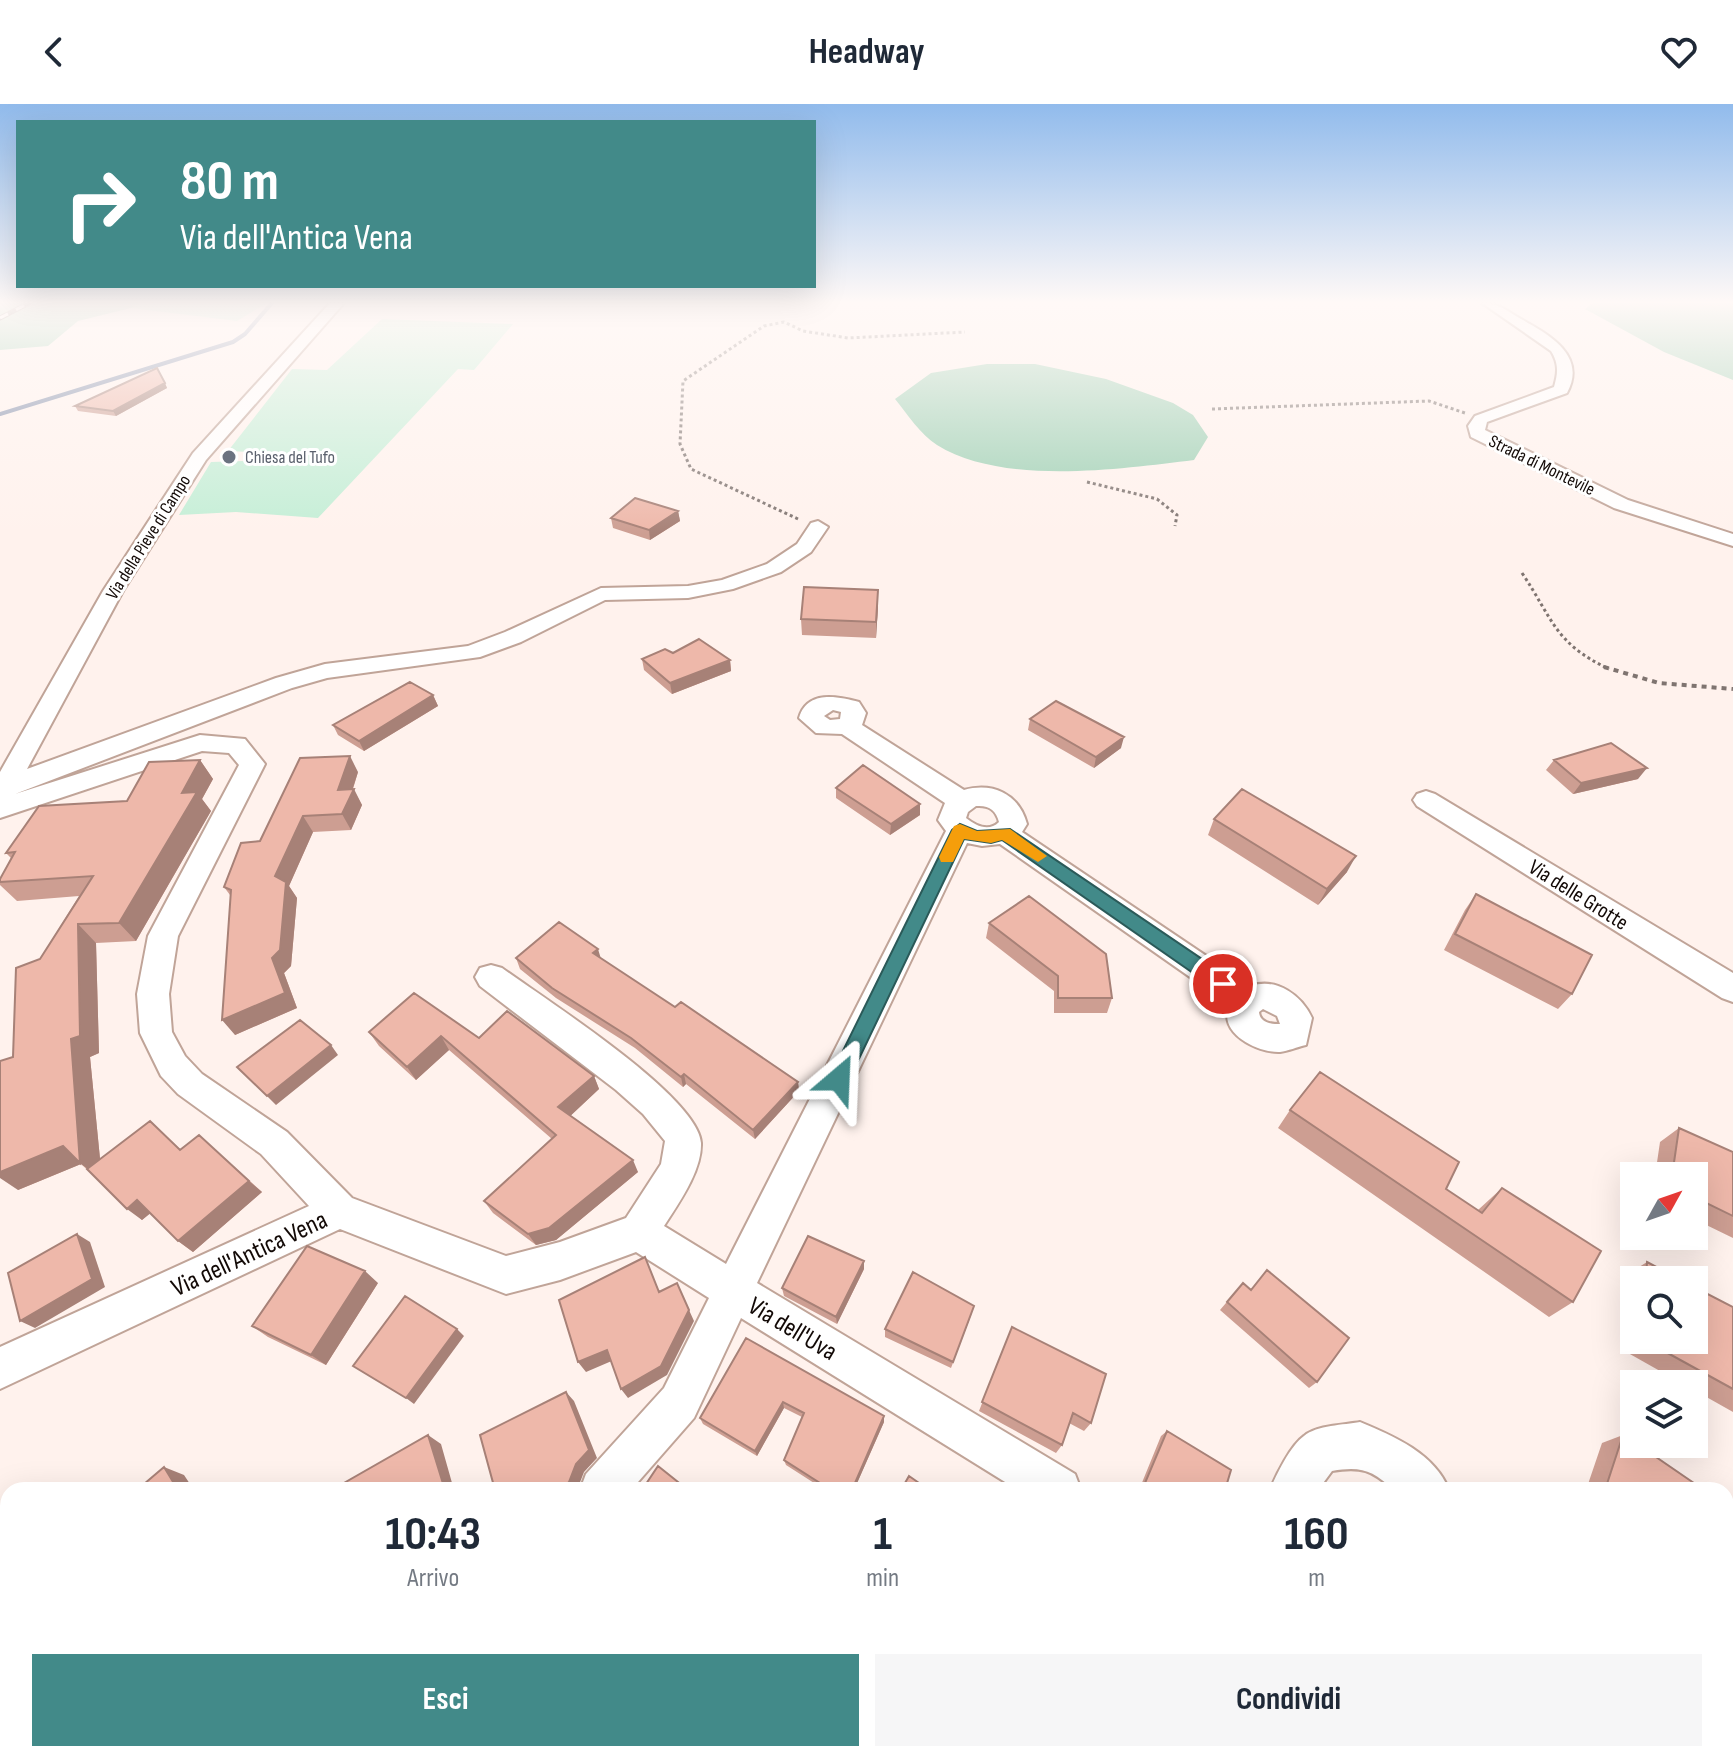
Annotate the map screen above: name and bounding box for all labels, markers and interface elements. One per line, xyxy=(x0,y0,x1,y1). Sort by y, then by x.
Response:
icon: back xyxy=(32,30,76,74)
icon: heart xyxy=(1657,30,1701,74)
text: Headway xyxy=(809,31,924,74)
text: 80 m xyxy=(180,149,279,216)
icon: right xyxy=(48,152,152,256)
text: Via dell'Antica Vena xyxy=(180,217,413,260)
street label: Strada di Montevile xyxy=(1485,431,1598,500)
place label: Chiesa del Tufo xyxy=(245,447,335,468)
marker: Chiesa del Tufo xyxy=(220,448,238,466)
street label: Via della Pieve di Campo xyxy=(102,471,195,603)
street label: Via delle Grotte xyxy=(1523,854,1633,937)
pin xyxy=(1189,950,1257,1018)
icon: arrive xyxy=(1201,962,1245,1006)
position arrow xyxy=(797,1037,881,1121)
north arrow xyxy=(1620,1162,1708,1250)
map controls xyxy=(1620,1162,1708,1458)
street label: Via dell'Antica Vena xyxy=(167,1205,332,1304)
button: search xyxy=(1620,1266,1708,1354)
street label: Via dell'Uva xyxy=(742,1291,842,1368)
button: layers xyxy=(1620,1370,1708,1458)
text: 10:43 xyxy=(385,1506,481,1563)
text: 1 xyxy=(873,1506,892,1563)
text: 160 xyxy=(1284,1506,1349,1563)
text: Arrivo xyxy=(407,1563,459,1594)
text: min xyxy=(866,1563,899,1594)
text: m xyxy=(1308,1563,1325,1594)
button: Esci xyxy=(32,1654,859,1746)
button: Condividi xyxy=(875,1654,1702,1746)

